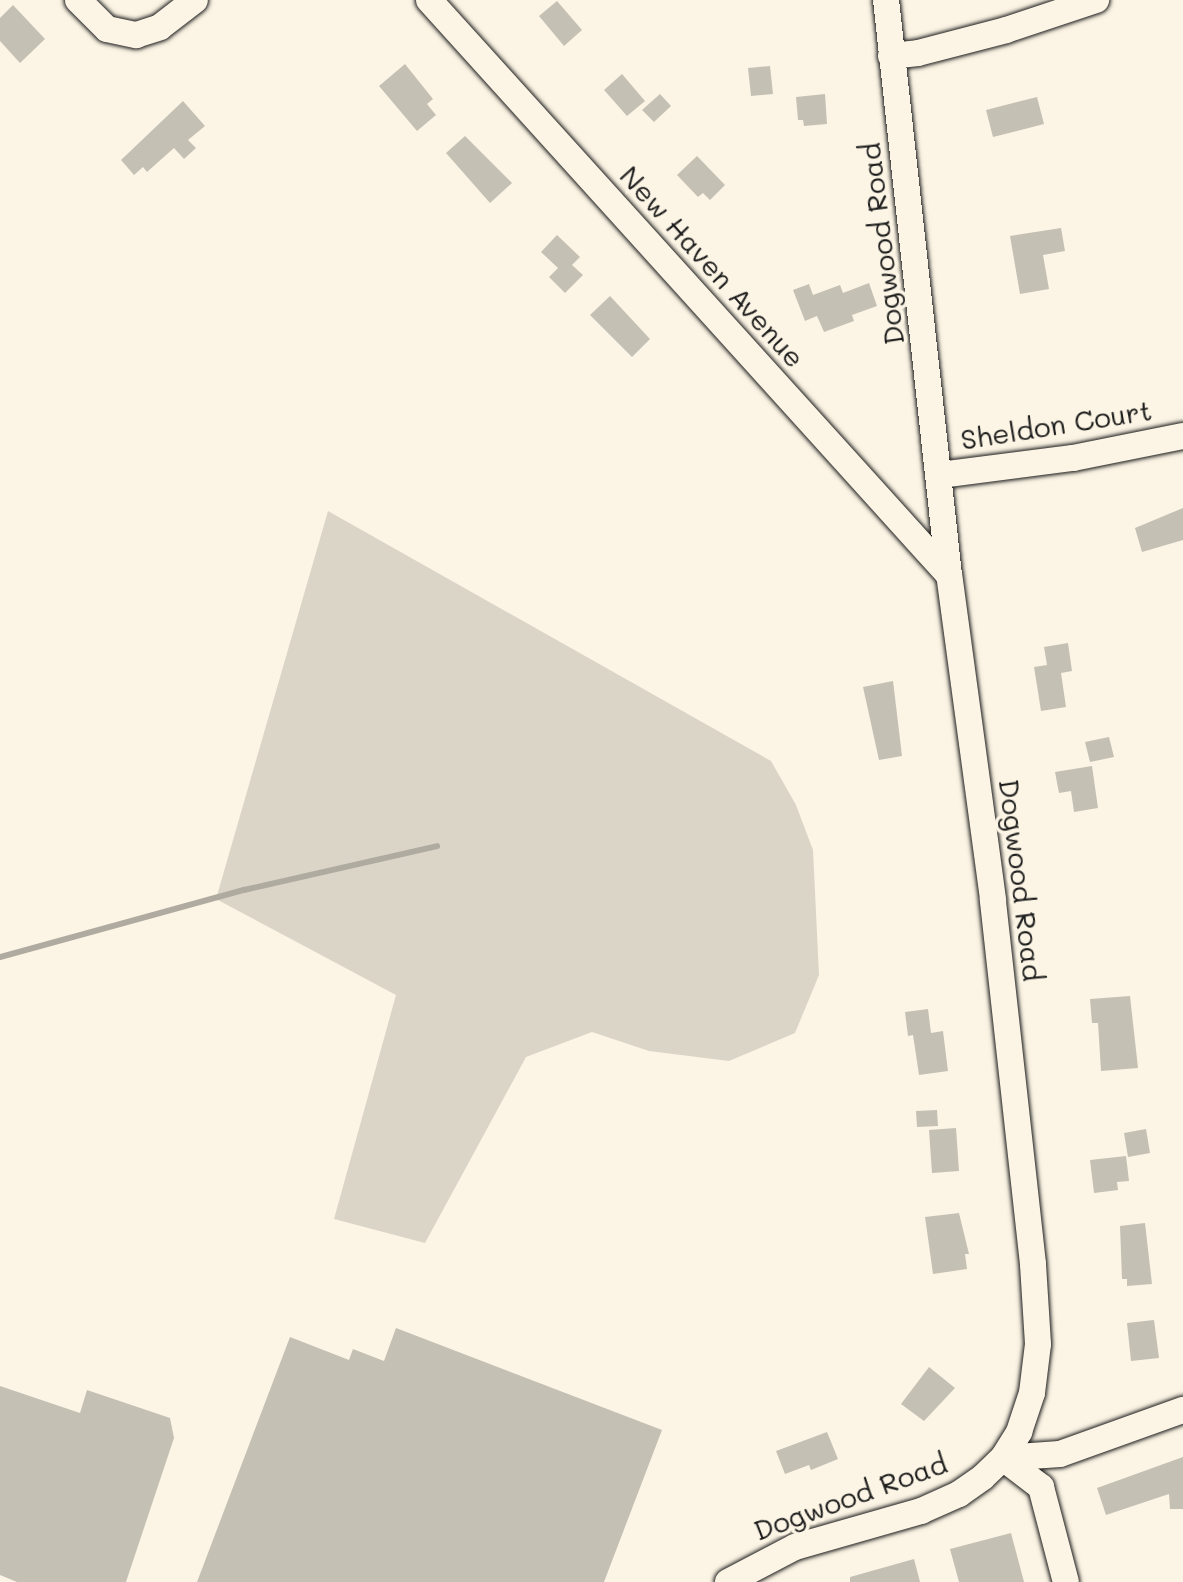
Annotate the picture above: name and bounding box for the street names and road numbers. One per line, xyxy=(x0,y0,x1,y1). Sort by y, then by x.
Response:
street label: Dogwood Road xyxy=(852,141,910,347)
street label: New Haven Avenue xyxy=(614,158,812,374)
street label: Sheldon Court xyxy=(958,392,1154,456)
street label: Dogwood Road xyxy=(993,777,1051,983)
street label: Dogwood Road xyxy=(749,1445,951,1547)

